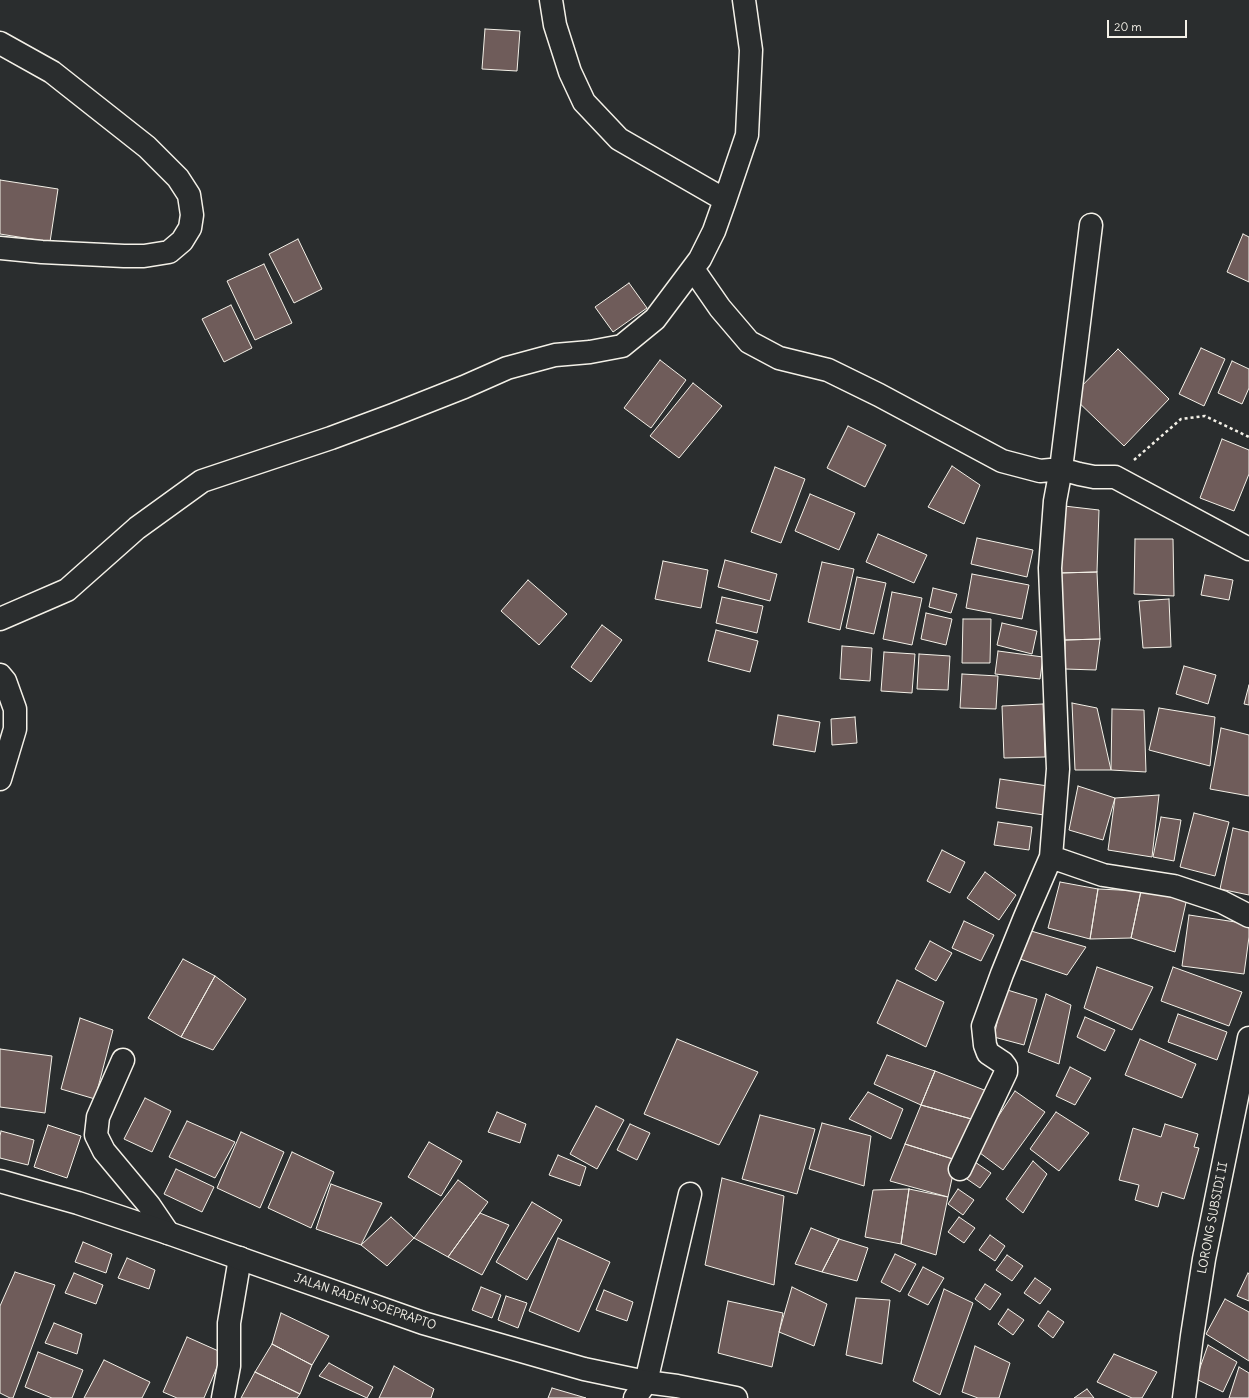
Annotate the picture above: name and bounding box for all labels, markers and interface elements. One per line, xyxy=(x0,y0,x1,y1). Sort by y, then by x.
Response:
scale bar xyxy=(1109,12,1189,38)
text: 20 m xyxy=(1114,19,1142,34)
street label: LORONG SUBSIDI II xyxy=(1195,1161,1231,1275)
street label: JALAN RADEN SOEPRAPTO xyxy=(292,1271,438,1333)

